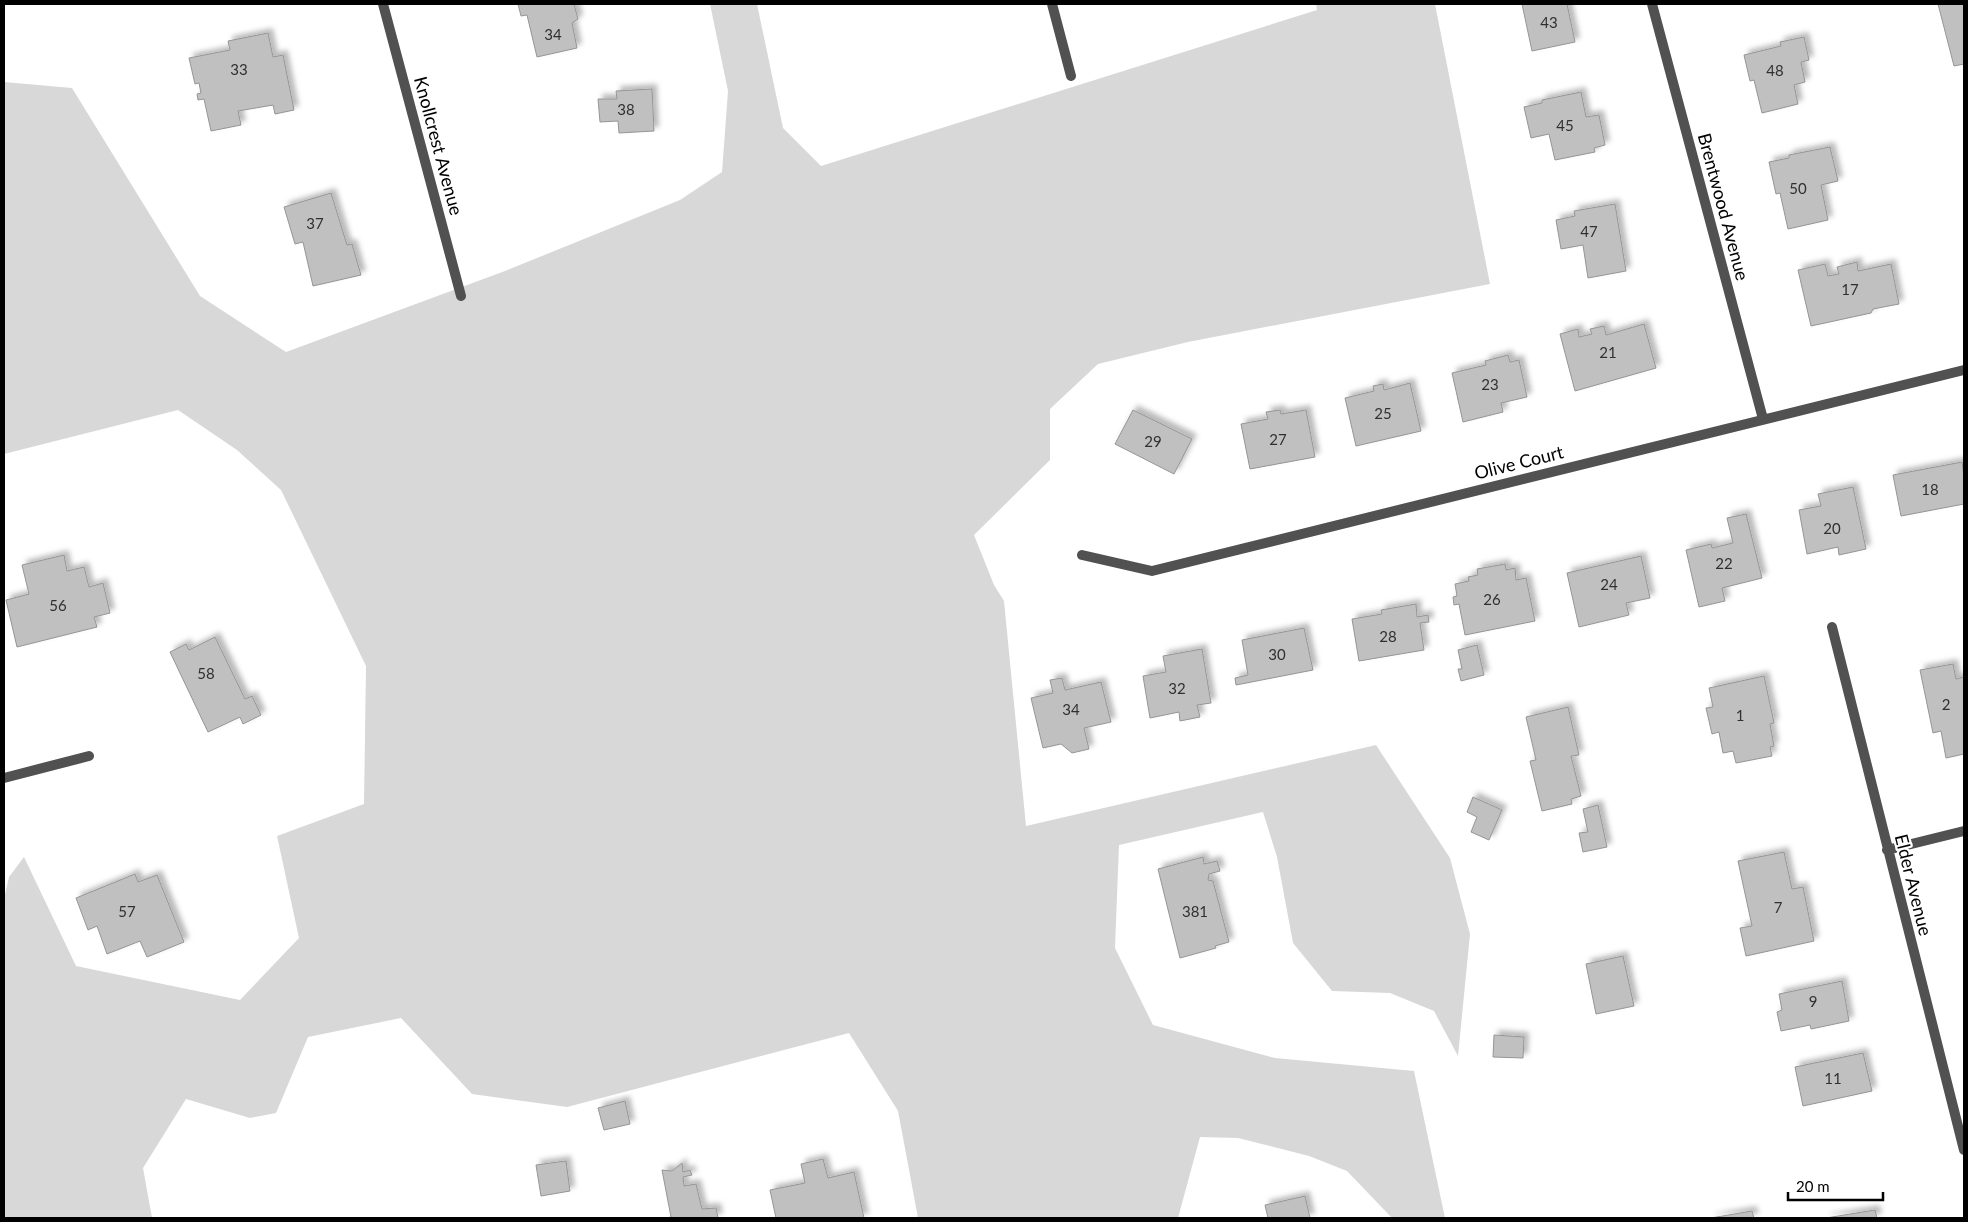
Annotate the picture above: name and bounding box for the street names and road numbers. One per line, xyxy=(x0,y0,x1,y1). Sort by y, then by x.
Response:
street label: Knollcrest Avenue xyxy=(410,74,468,218)
street label: Brentwood Avenue xyxy=(1694,131,1754,283)
street label: Olive Court xyxy=(1472,440,1566,484)
street label: Elder Avenue xyxy=(1891,832,1937,938)

